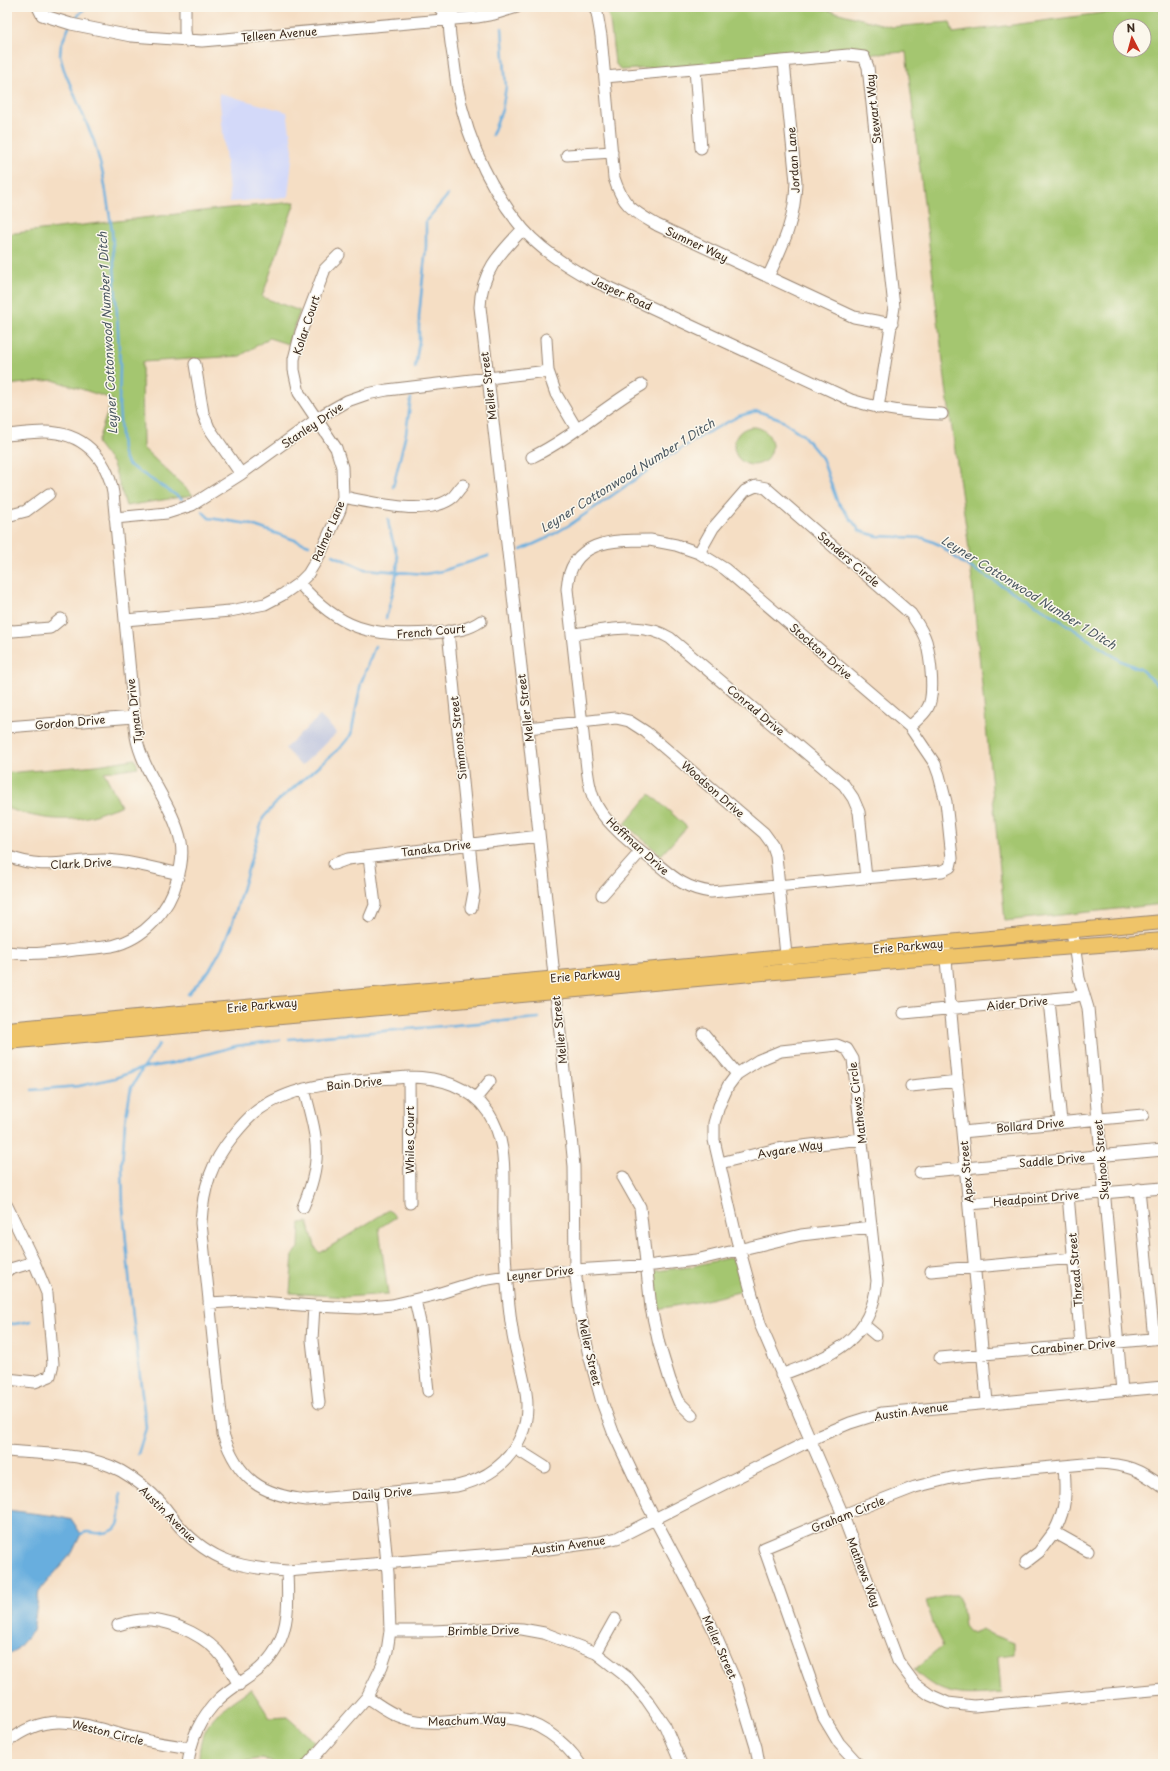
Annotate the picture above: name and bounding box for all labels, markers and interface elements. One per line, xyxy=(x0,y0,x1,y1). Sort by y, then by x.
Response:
north arrow xyxy=(1112,18,1152,58)
text: N xyxy=(1126,19,1136,36)
street label: Telleen Avenue xyxy=(240,22,318,46)
street label: Stewart Way xyxy=(861,73,885,145)
street label: Jordan Lane xyxy=(782,126,804,194)
street label: Sumner Way xyxy=(663,222,731,266)
water label: Leyner Cottonwood Number 1 Ditch xyxy=(93,230,121,435)
street label: Jasper Road xyxy=(589,272,655,314)
street label: Kolar Court xyxy=(288,292,324,357)
street label: Meller Street xyxy=(475,350,501,421)
street label: Stanley Drive xyxy=(278,398,346,452)
water label: Leyner Cottonwood Number 1 Ditch xyxy=(536,413,719,536)
street label: Palmer Lane xyxy=(307,498,349,564)
street label: Sanders Circle xyxy=(814,527,884,591)
water label: Leyner Cottonwood Number 1 Ditch xyxy=(938,531,1121,654)
street label: French Court xyxy=(396,619,467,642)
street label: Stockton Drive xyxy=(786,619,856,683)
street label: Meller Street xyxy=(512,672,538,743)
street label: Tynan Drive xyxy=(122,677,146,744)
street label: Conrad Drive xyxy=(723,681,789,739)
street label: Simmons Street xyxy=(445,695,471,781)
street label: Gordon Drive xyxy=(34,710,106,734)
street label: Woodson Drive xyxy=(678,757,748,821)
street label: Hoffman Drive xyxy=(603,813,673,879)
street label: Tanaka Drive xyxy=(400,835,472,861)
street label: Clark Drive xyxy=(50,853,112,873)
street label: Erie Parkway xyxy=(872,934,944,958)
street label: Erie Parkway xyxy=(549,963,621,987)
street label: Aider Drive xyxy=(986,992,1049,1014)
street label: Erie Parkway xyxy=(226,993,298,1017)
street label: Meller Street xyxy=(547,995,571,1065)
street label: Mathews Circle xyxy=(844,1061,870,1145)
street label: Bain Drive xyxy=(325,1072,383,1094)
street label: Whiles Court xyxy=(401,1106,418,1174)
street label: Bollard Drive xyxy=(995,1114,1065,1136)
street label: Skyhook Street xyxy=(1089,1119,1113,1201)
street label: Avgare Way xyxy=(756,1135,824,1163)
street label: Apex Street xyxy=(955,1140,977,1204)
street label: Saddle Drive xyxy=(1018,1149,1086,1171)
street label: Headpoint Drive xyxy=(992,1186,1080,1210)
street label: Thread Street xyxy=(1063,1232,1087,1308)
street label: Leyner Drive xyxy=(506,1261,574,1285)
street label: Meller Street xyxy=(574,1317,606,1388)
street label: Carabiner Drive xyxy=(1030,1334,1116,1358)
street label: Austin Avenue xyxy=(873,1397,949,1425)
street label: Austin Avenue xyxy=(136,1482,200,1546)
street label: Daily Drive xyxy=(351,1482,413,1504)
street label: Graham Circle xyxy=(808,1491,888,1537)
street label: Austin Avenue xyxy=(530,1531,606,1559)
street label: Mathews Way xyxy=(843,1535,885,1609)
street label: Meller Street xyxy=(698,1612,742,1682)
street label: Brimble Drive xyxy=(447,1621,519,1639)
street label: Meachum Way xyxy=(428,1710,506,1730)
street label: Weston Circle xyxy=(70,1715,146,1749)

